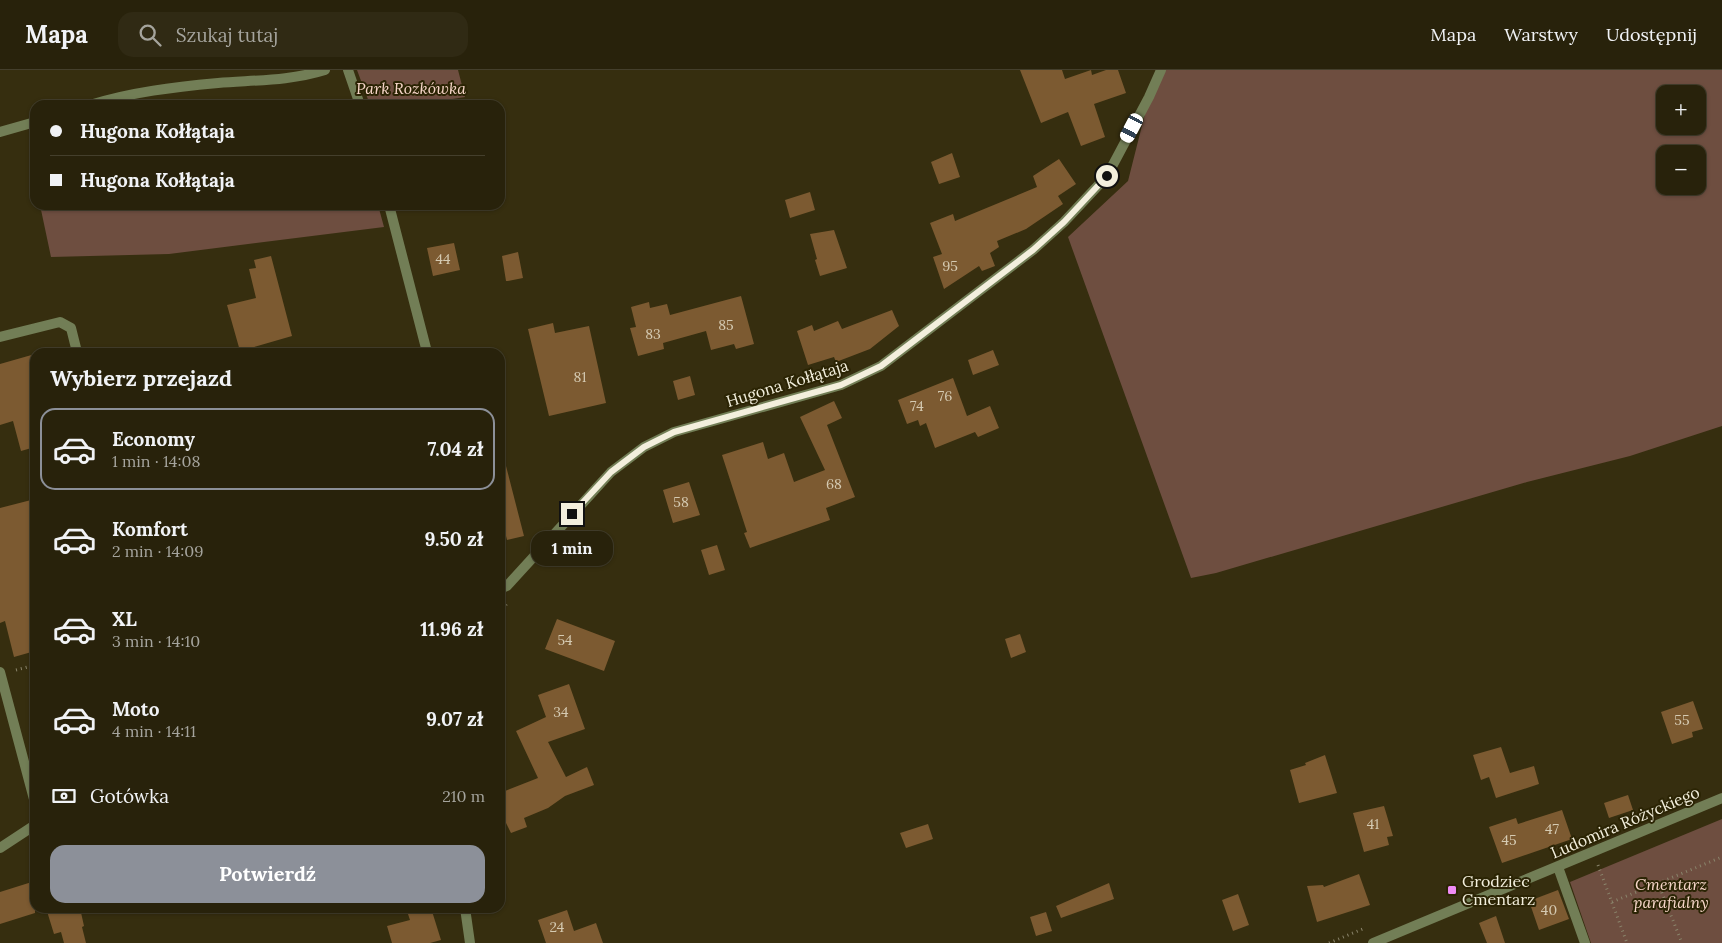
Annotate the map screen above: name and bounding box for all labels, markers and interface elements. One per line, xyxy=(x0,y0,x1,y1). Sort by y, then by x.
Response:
search box xyxy=(118,12,468,57)
text: Mapa xyxy=(25,19,88,50)
icon: search xyxy=(136,21,164,49)
text: Szukaj tutaj xyxy=(176,23,278,47)
text: Mapa xyxy=(1430,23,1476,46)
text: Warstwy xyxy=(1504,23,1578,46)
text: Udostępnij xyxy=(1606,23,1697,46)
park label: Park Rozkówka xyxy=(356,78,466,98)
map controls xyxy=(1656,85,1706,195)
button: + xyxy=(1656,85,1706,135)
car xyxy=(1118,111,1145,145)
text: Hugona Kołłątaja xyxy=(80,119,235,143)
button: − xyxy=(1656,145,1706,195)
route start xyxy=(1096,165,1118,187)
text: Hugona Kołłątaja xyxy=(80,168,235,192)
house number: 44 xyxy=(435,250,451,268)
house number: 95 xyxy=(942,257,958,275)
house number: 85 xyxy=(718,316,734,334)
house number: 83 xyxy=(645,325,661,343)
street label: Hugona Kołłątaja xyxy=(723,355,851,411)
text: Wybierz przejazd xyxy=(50,364,232,392)
house number: 81 xyxy=(574,368,586,386)
house number: 76 xyxy=(938,387,952,405)
house number: 74 xyxy=(910,397,924,415)
icon: car xyxy=(52,427,97,472)
text: Economy xyxy=(112,427,195,451)
text: 7.04 zł xyxy=(428,437,483,461)
text: 1 min · 14:08 xyxy=(112,451,200,471)
house number: 68 xyxy=(826,475,842,493)
house number: 58 xyxy=(673,493,689,511)
route end xyxy=(561,503,583,525)
icon: car xyxy=(52,517,97,562)
text: Komfort xyxy=(112,517,188,541)
text: 9.50 zł xyxy=(424,527,483,551)
callout: 1 min xyxy=(531,532,613,566)
text: 1 min xyxy=(552,538,592,558)
text: 2 min · 14:09 xyxy=(112,541,203,561)
icon: car xyxy=(52,607,97,652)
text: XL xyxy=(112,607,137,631)
text: 11.96 zł xyxy=(420,617,483,641)
text: 3 min · 14:10 xyxy=(112,631,200,651)
house number: 54 xyxy=(557,631,573,649)
icon: car xyxy=(52,697,97,742)
text: Moto xyxy=(112,697,159,721)
house number: 34 xyxy=(553,703,569,721)
text: 9.07 zł xyxy=(426,707,483,731)
house number: 55 xyxy=(1674,711,1690,729)
text: 4 min · 14:11 xyxy=(112,721,196,741)
icon: cash xyxy=(50,782,78,810)
street label: Ludomira Różyckiego xyxy=(1547,782,1703,862)
text: Gotówka xyxy=(90,784,169,808)
text: 210 m xyxy=(442,786,485,806)
house number: 41 xyxy=(1367,815,1379,833)
house number: 47 xyxy=(1545,820,1560,838)
house number: 45 xyxy=(1501,831,1517,849)
button: Potwierdź xyxy=(50,845,485,903)
place label: Grodziec Cmentarz xyxy=(1462,871,1535,909)
park label: Cmentarz parafialny xyxy=(1633,874,1709,912)
marker: Grodziec Cmentarz xyxy=(1446,884,1458,896)
house number: 40 xyxy=(1541,901,1557,919)
house number: 24 xyxy=(550,918,565,936)

